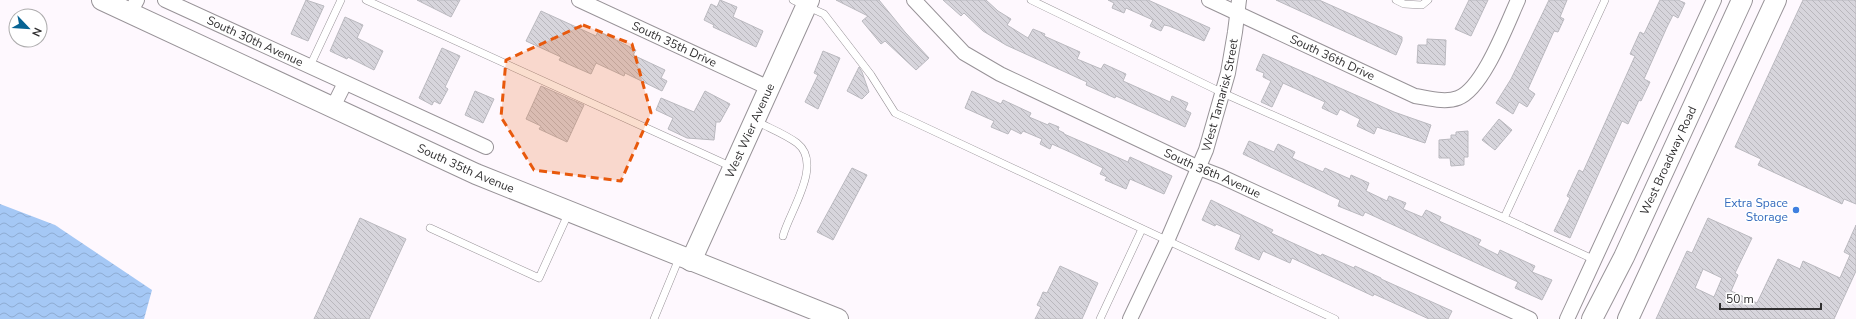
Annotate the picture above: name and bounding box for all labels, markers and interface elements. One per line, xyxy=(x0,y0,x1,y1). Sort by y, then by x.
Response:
north arrow xyxy=(8,8,48,48)
street label: South 30th Avenue xyxy=(204,12,306,70)
street label: South 35th Drive xyxy=(629,18,719,71)
text: N xyxy=(28,25,45,39)
street label: South 36th Drive xyxy=(1287,31,1377,84)
street label: West Tamarisk Street xyxy=(1198,37,1242,153)
street label: West Wier Avenue xyxy=(721,81,778,181)
street label: West Broadway Road xyxy=(1636,104,1700,217)
street label: South 35th Avenue xyxy=(415,140,517,197)
street label: South 36th Avenue xyxy=(1161,145,1263,202)
place label: Extra Space Storage xyxy=(1724,195,1788,225)
marker: Extra Space Storage xyxy=(1791,205,1801,215)
scale bar xyxy=(1720,285,1821,311)
text: 50 m xyxy=(1726,291,1754,307)

